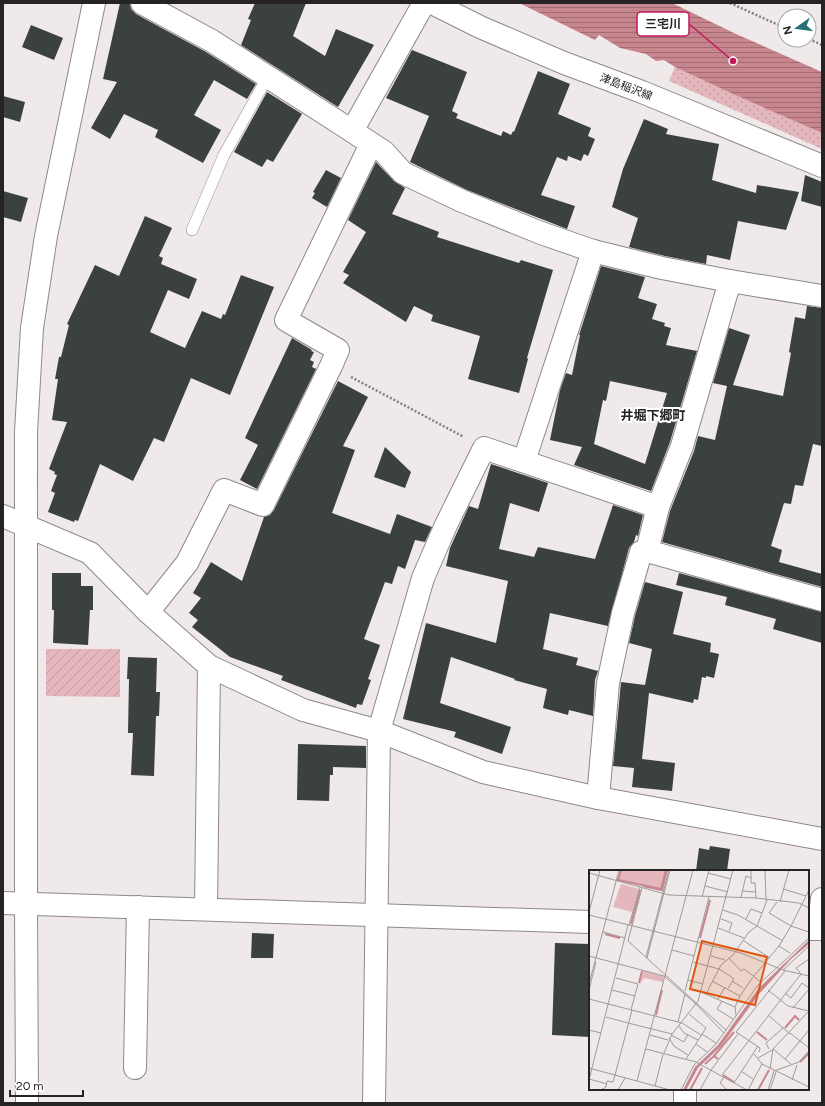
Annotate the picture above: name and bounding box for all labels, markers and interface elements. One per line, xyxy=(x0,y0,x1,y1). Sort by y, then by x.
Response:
north arrow xyxy=(777,8,817,48)
callout: 三宅川 xyxy=(637,12,689,36)
text: 三宅川 xyxy=(645,17,681,31)
text: N xyxy=(780,25,795,36)
street label: 津島稲沢線 xyxy=(598,71,654,103)
district label: 井堀下郷町 xyxy=(620,408,686,423)
inset map xyxy=(589,870,809,1090)
scale bar xyxy=(10,1072,83,1098)
text: 20 m xyxy=(16,1079,44,1093)

